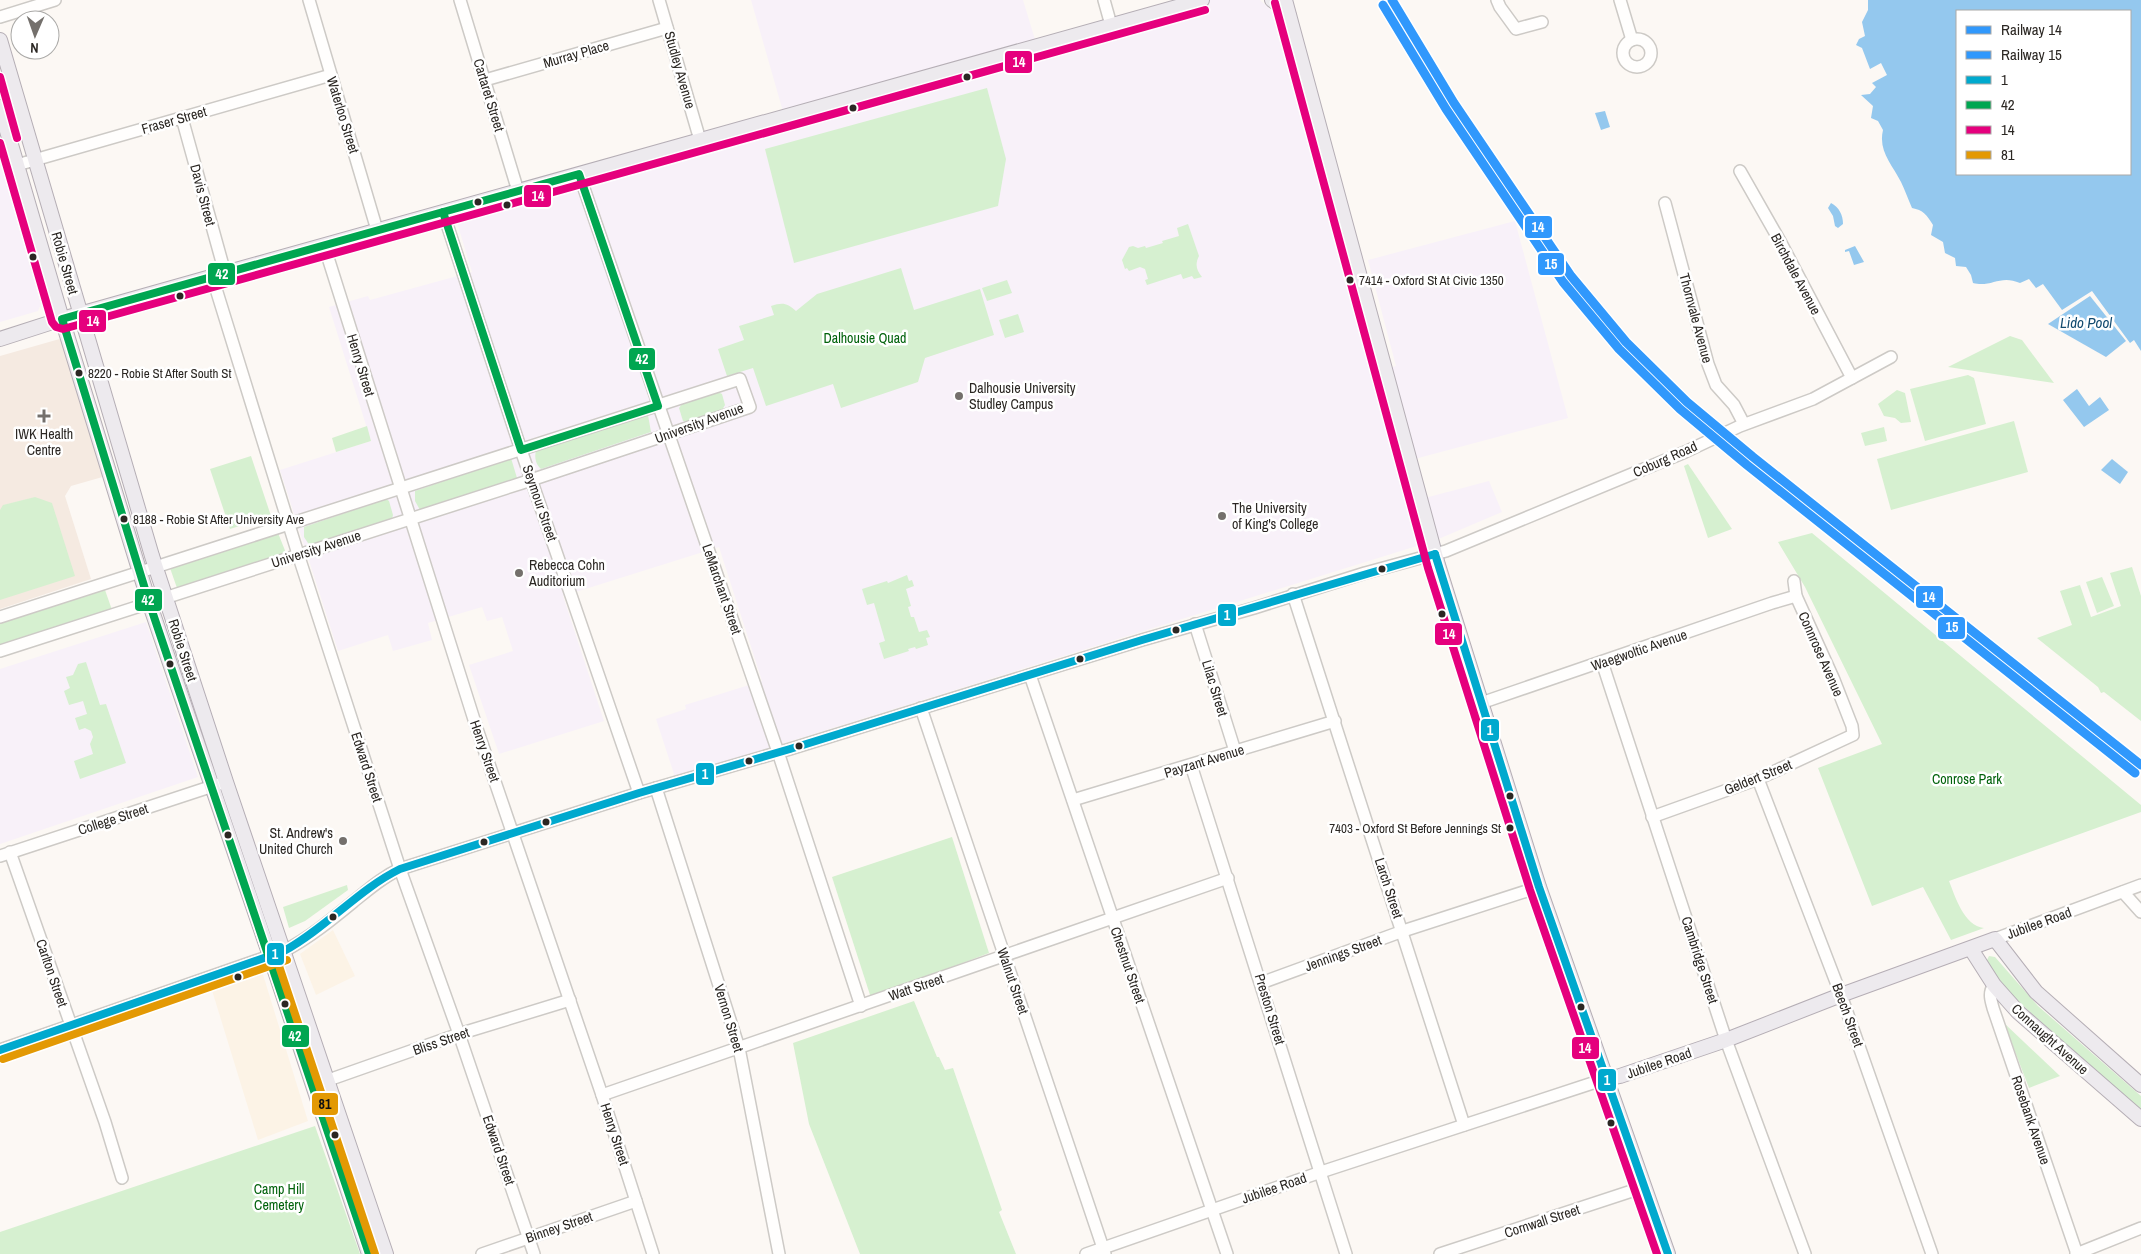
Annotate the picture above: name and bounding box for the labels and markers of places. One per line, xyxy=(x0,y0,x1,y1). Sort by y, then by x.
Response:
unlabelled marker xyxy=(962,72,972,82)
unlabelled marker xyxy=(848,103,858,113)
unlabelled marker xyxy=(473,197,483,207)
unlabelled marker xyxy=(502,200,512,210)
unlabelled marker xyxy=(28,252,38,262)
place label: 7414 - Oxford St At Civic 1350 xyxy=(1359,272,1504,289)
marker: 7414 - Oxford St At Civic 1350 xyxy=(1345,275,1355,285)
unlabelled marker xyxy=(175,291,185,301)
place label: 8220 - Robie St After South St xyxy=(88,365,231,382)
marker: 8220 - Robie St After South St xyxy=(74,368,84,378)
place label: Dalhousie University Studley Campus xyxy=(969,379,1076,413)
marker: Dalhousie University Studley Campus xyxy=(953,390,965,402)
marker: IWK Health Centre xyxy=(37,409,51,423)
place label: IWK Health Centre xyxy=(15,425,73,459)
place label: The University of King's College xyxy=(1232,499,1318,533)
marker: The University of King's College xyxy=(1216,510,1228,522)
place label: 8188 - Robie St After University Ave xyxy=(133,511,304,528)
marker: 8188 - Robie St After University Ave xyxy=(119,514,129,524)
place label: Rebecca Cohn Auditorium xyxy=(528,556,605,590)
unlabelled marker xyxy=(1377,564,1387,574)
marker: Rebecca Cohn Auditorium xyxy=(513,567,525,579)
unlabelled marker xyxy=(1437,609,1447,619)
unlabelled marker xyxy=(1171,625,1181,635)
unlabelled marker xyxy=(1075,654,1085,664)
unlabelled marker xyxy=(165,659,175,669)
unlabelled marker xyxy=(794,741,804,751)
unlabelled marker xyxy=(744,756,754,766)
unlabelled marker xyxy=(1505,791,1515,801)
unlabelled marker xyxy=(541,817,551,827)
place label: 7403 - Oxford St Before Jennings St xyxy=(1329,820,1501,837)
marker: 7403 - Oxford St Before Jennings St xyxy=(1505,823,1515,833)
place label: St. Andrew's United Church xyxy=(259,824,333,858)
unlabelled marker xyxy=(223,830,233,840)
marker: St. Andrew's United Church xyxy=(337,835,349,847)
unlabelled marker xyxy=(479,837,489,847)
unlabelled marker xyxy=(328,912,338,922)
unlabelled marker xyxy=(233,972,243,982)
unlabelled marker xyxy=(280,999,290,1009)
unlabelled marker xyxy=(1576,1002,1586,1012)
unlabelled marker xyxy=(1606,1118,1616,1128)
unlabelled marker xyxy=(330,1130,340,1140)

